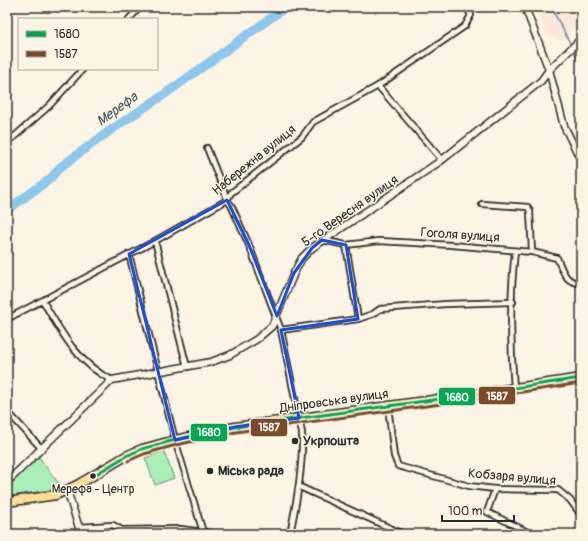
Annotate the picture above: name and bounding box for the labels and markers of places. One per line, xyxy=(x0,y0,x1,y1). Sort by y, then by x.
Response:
place label: Укрпошта xyxy=(303,433,359,449)
marker: Укрпошта xyxy=(290,436,300,446)
place label: Міська рада xyxy=(218,463,284,479)
marker: Міська рада xyxy=(205,466,215,476)
marker: Мерефа - Центр xyxy=(88,471,98,481)
place label: Мерефа - Центр xyxy=(52,482,135,497)

